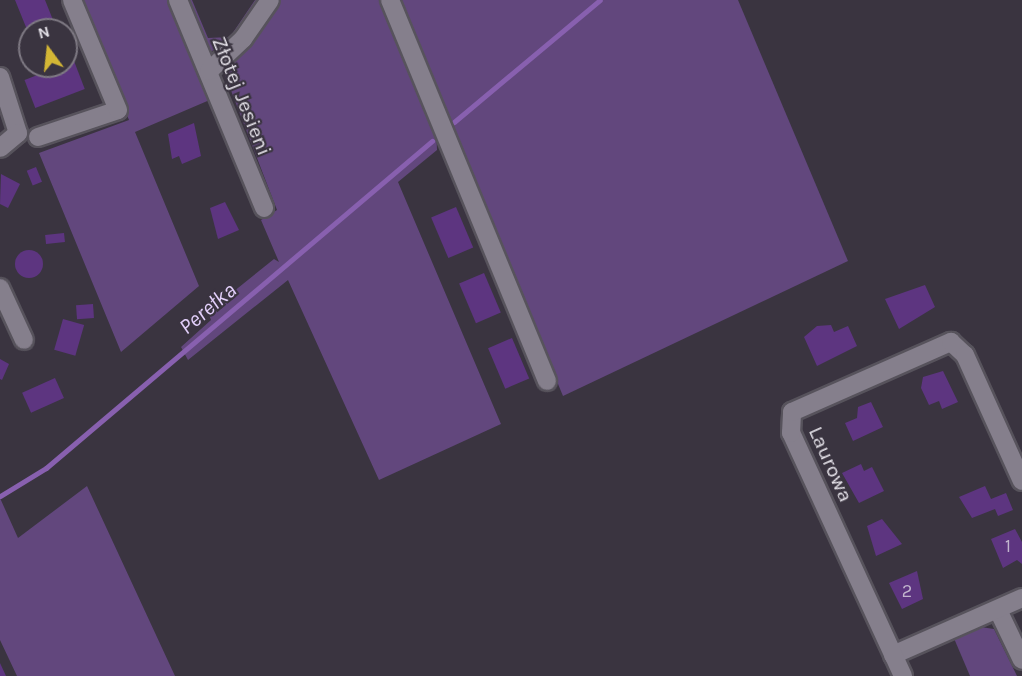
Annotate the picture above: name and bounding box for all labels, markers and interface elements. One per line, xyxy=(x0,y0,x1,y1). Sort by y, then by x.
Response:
north arrow xyxy=(18,18,78,78)
text: N xyxy=(36,21,52,43)
street label: Złotej Jesieni xyxy=(207,33,277,159)
water label: Perełka xyxy=(174,277,242,341)
street label: Laurowa xyxy=(803,422,859,506)
house number: 1 xyxy=(1005,535,1011,557)
house number: 2 xyxy=(902,580,912,602)

